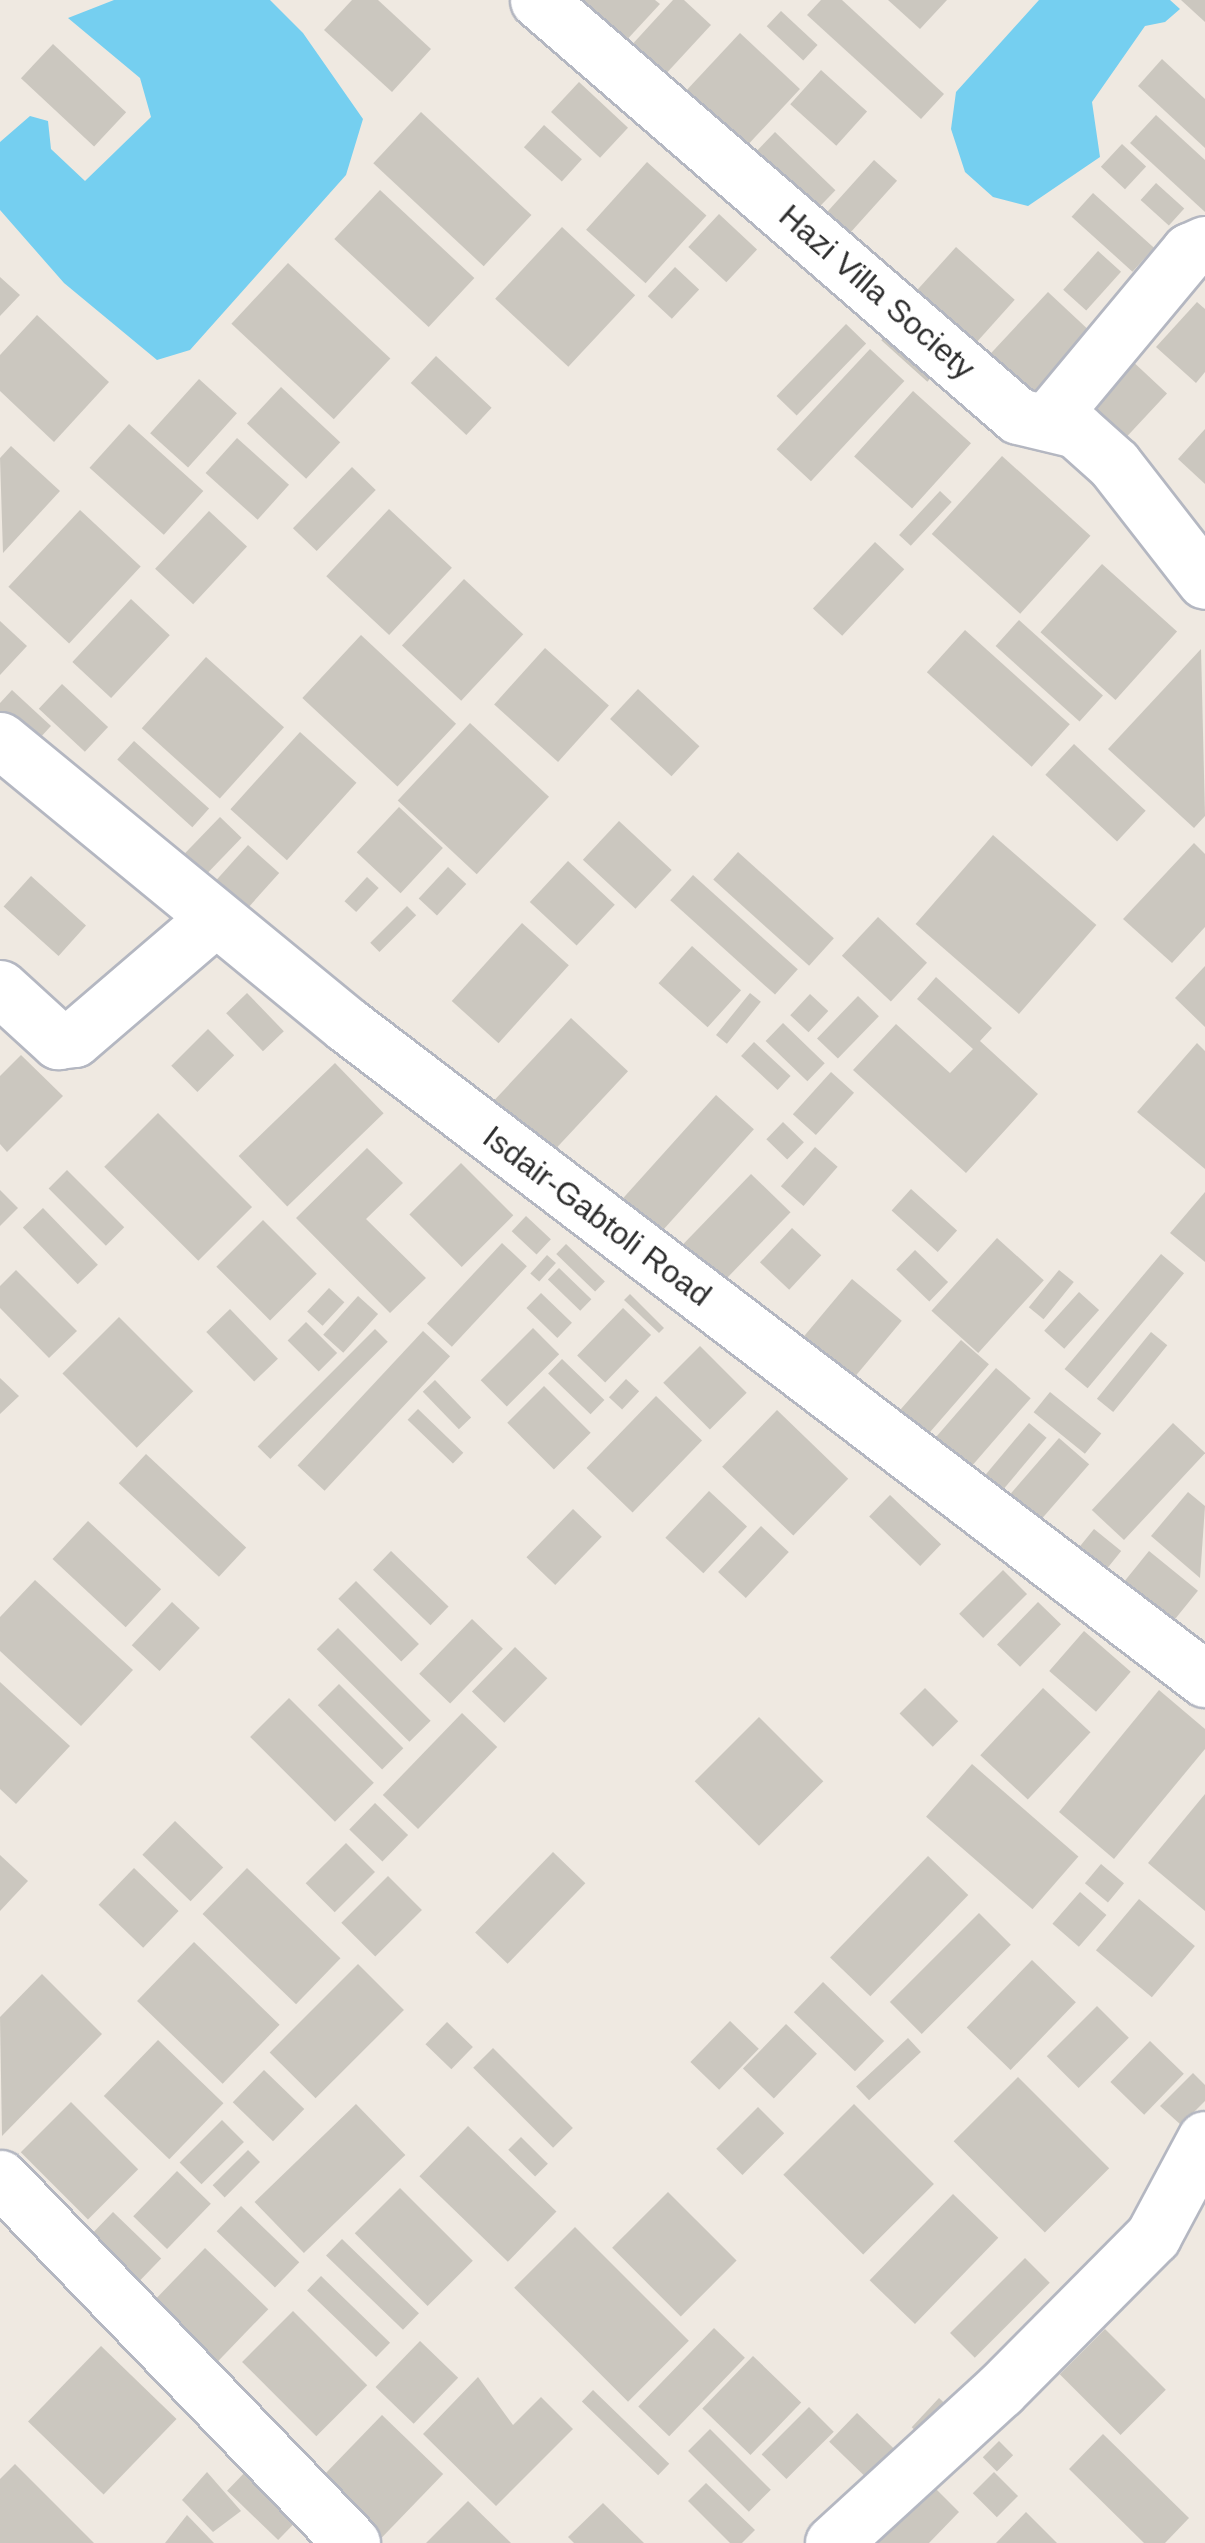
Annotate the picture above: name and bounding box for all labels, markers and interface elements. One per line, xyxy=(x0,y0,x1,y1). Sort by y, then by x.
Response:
street label: Hazi Villa Society xyxy=(771,197,983,387)
street label: Isdair-Gabtoli Road xyxy=(475,1118,719,1314)

